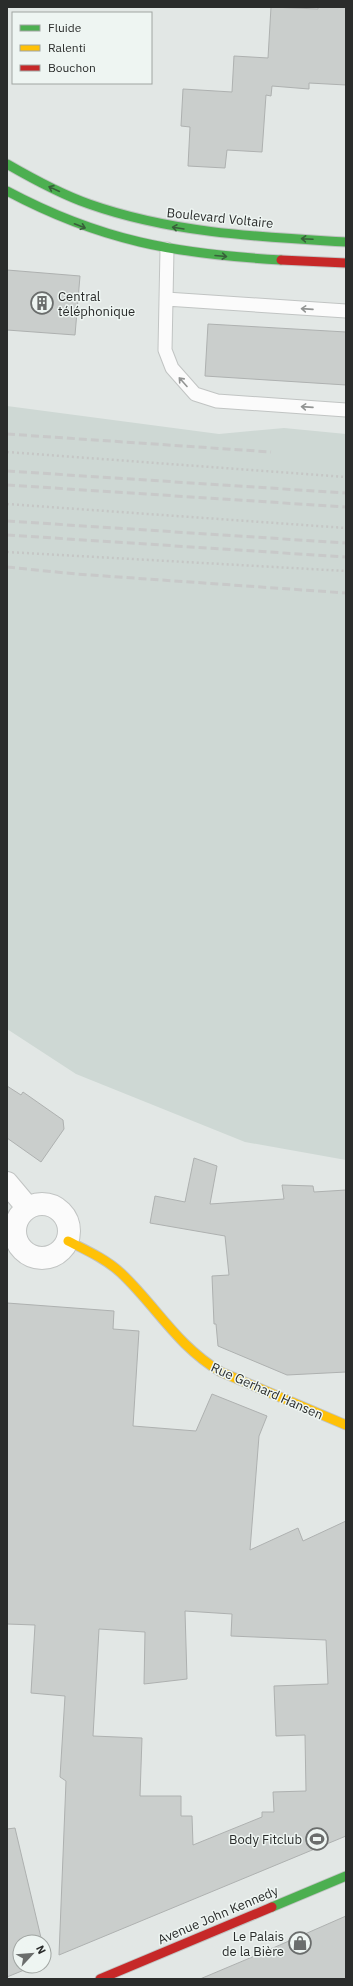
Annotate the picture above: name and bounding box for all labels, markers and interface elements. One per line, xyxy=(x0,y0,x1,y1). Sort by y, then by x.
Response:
legend xyxy=(12,12,152,84)
text: Fluide xyxy=(48,20,82,35)
text: Ralenti xyxy=(48,40,86,55)
text: Bouchon xyxy=(48,60,96,75)
one-way arrow xyxy=(48,185,60,192)
street label: Boulevard Voltaire xyxy=(166,204,274,232)
one-way arrow xyxy=(74,222,86,230)
one-way arrow xyxy=(172,224,185,232)
one-way arrow xyxy=(301,236,314,243)
one-way arrow xyxy=(214,252,227,259)
place label: Central téléphonique xyxy=(58,288,135,320)
building icon: Central téléphonique xyxy=(29,290,55,316)
one-way arrow xyxy=(301,305,314,312)
one-way arrow xyxy=(179,377,188,388)
one-way arrow xyxy=(301,404,314,411)
street label: Rue Gerhard Hansen xyxy=(208,1359,326,1423)
sports icon: Body Fitclub xyxy=(304,1826,330,1852)
place label: Body Fitclub xyxy=(229,1831,302,1848)
street label: Avenue John Kennedy xyxy=(155,1882,281,1948)
place label: Le Palais de la Bière xyxy=(222,1928,284,1960)
shop icon: Le Palais de la Bière xyxy=(287,1930,313,1956)
north arrow xyxy=(12,1934,52,1974)
text: N xyxy=(33,1943,49,1956)

